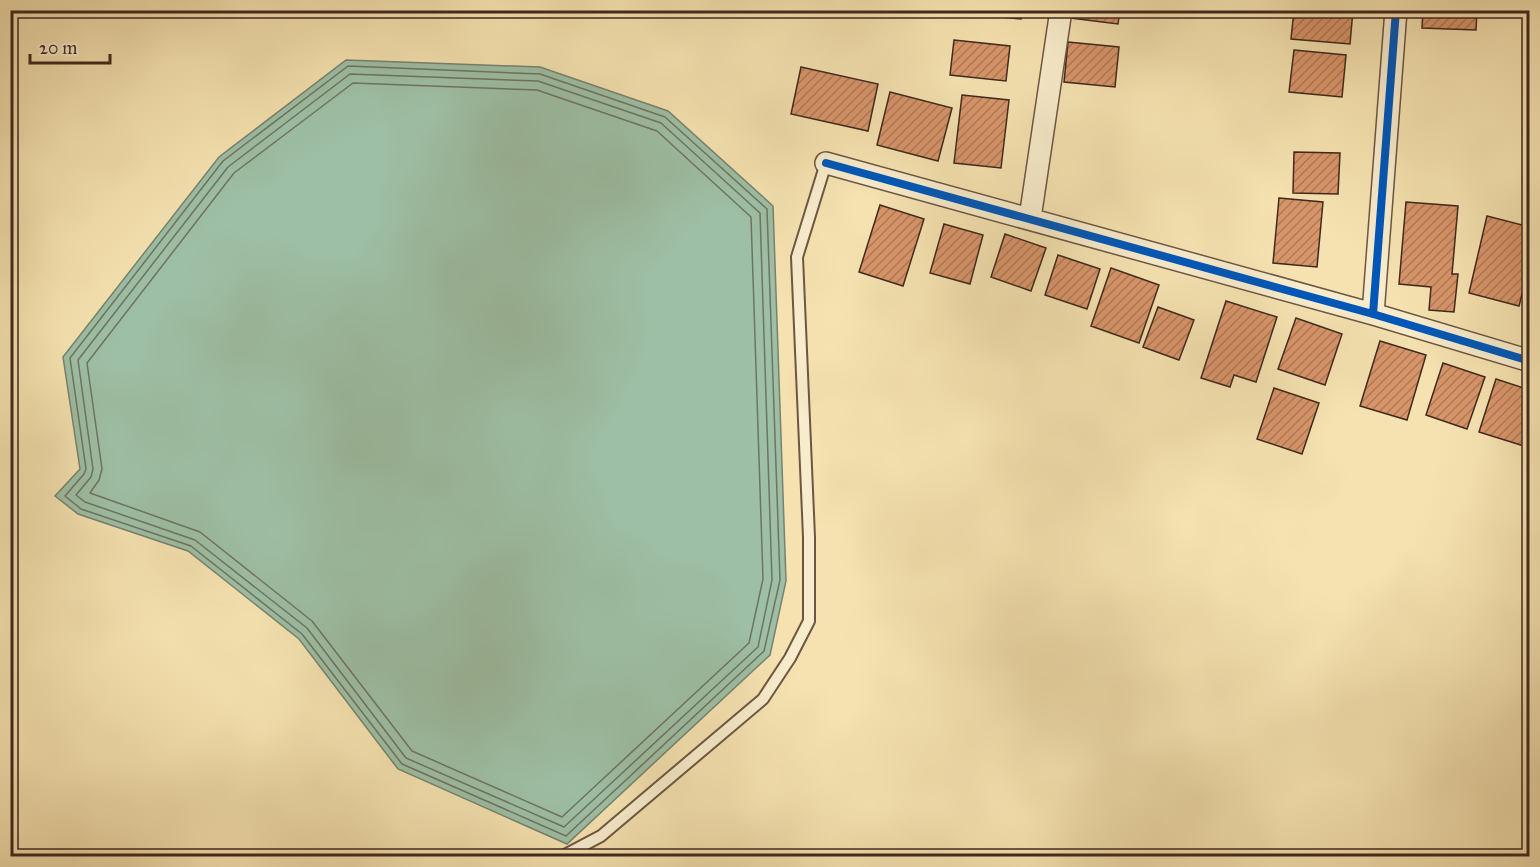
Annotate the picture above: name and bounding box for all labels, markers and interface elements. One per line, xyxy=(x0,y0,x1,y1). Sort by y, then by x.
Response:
scale bar xyxy=(30,27,110,65)
text: 20 m xyxy=(39,37,77,59)

